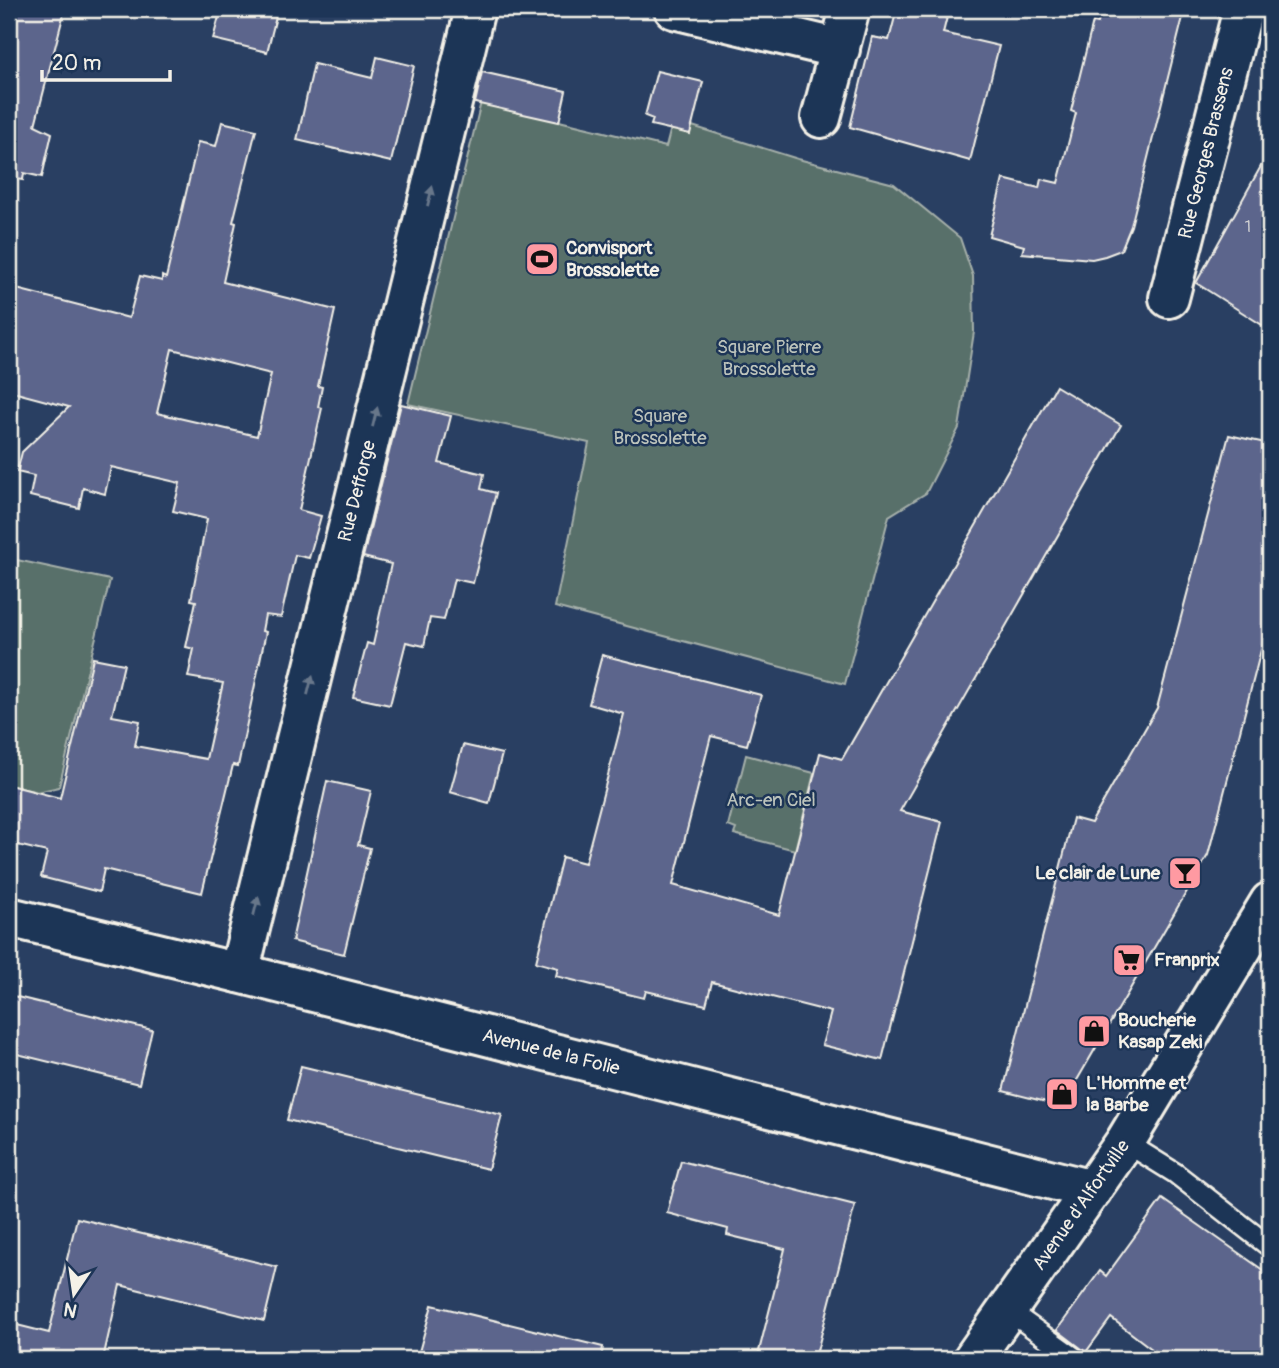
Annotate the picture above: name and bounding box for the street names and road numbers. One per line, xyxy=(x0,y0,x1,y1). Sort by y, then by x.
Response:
street label: Rue Georges Brassens xyxy=(1173,64,1239,241)
street label: Rue Defforge xyxy=(333,437,381,544)
street label: Avenue de la Folie xyxy=(480,1023,623,1081)
street label: Avenue d'Alfortville xyxy=(1027,1135,1135,1275)

